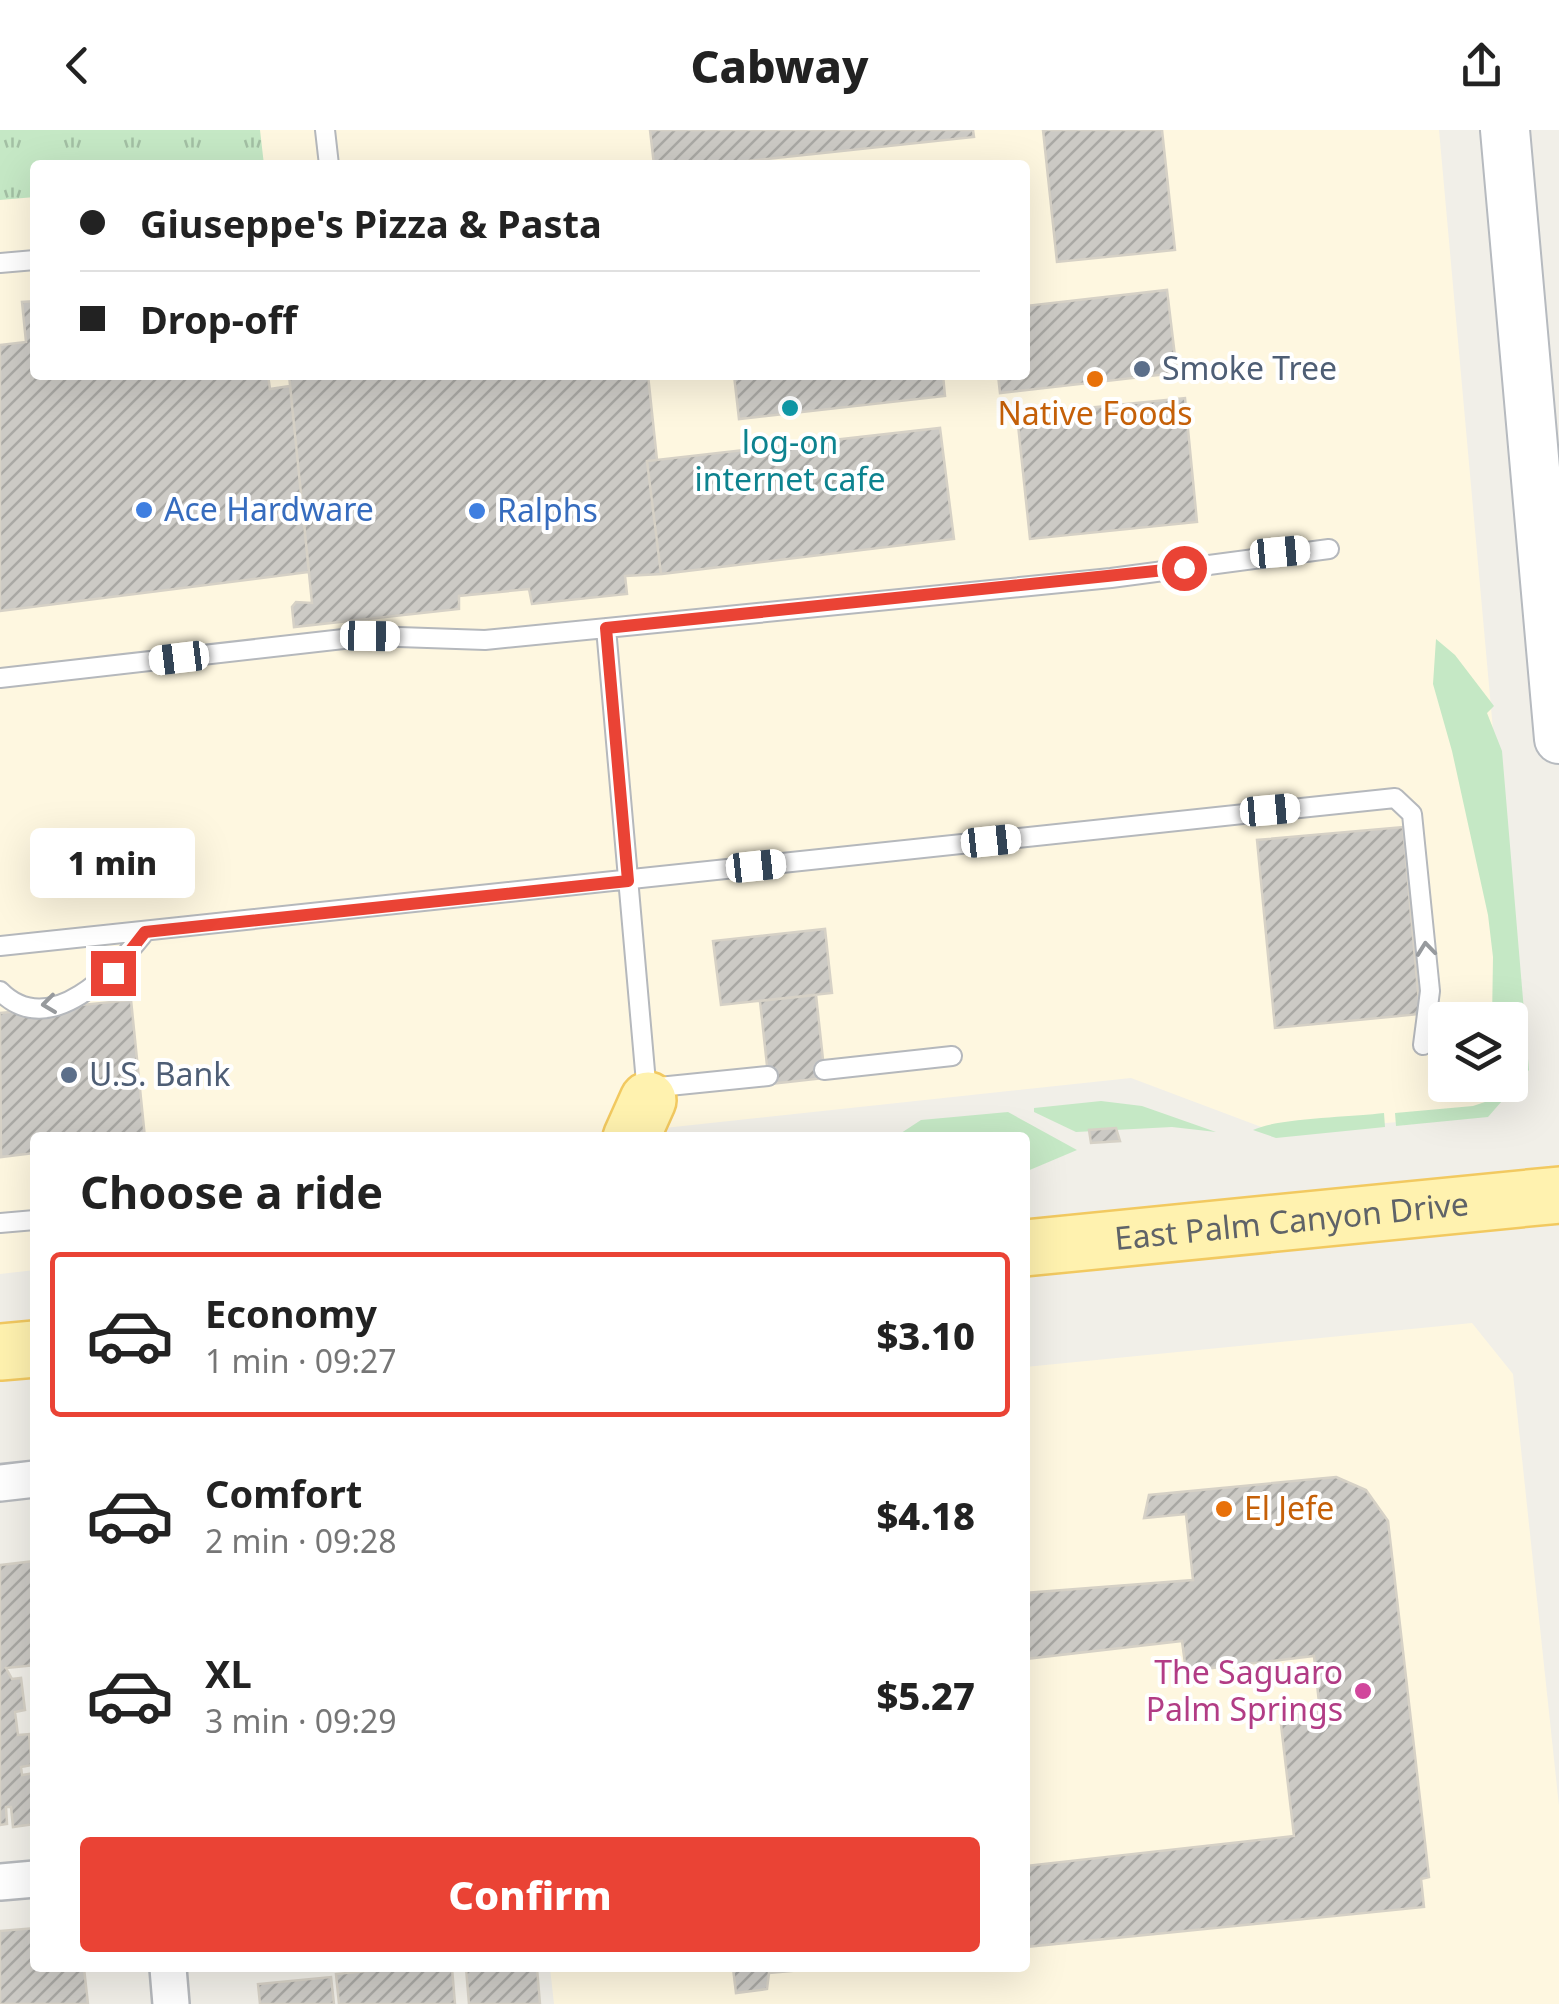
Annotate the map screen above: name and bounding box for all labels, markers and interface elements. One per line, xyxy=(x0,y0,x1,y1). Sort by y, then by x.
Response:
text: Cabway xyxy=(691,35,868,96)
icon: back xyxy=(50,38,105,93)
icon: share xyxy=(1454,38,1509,93)
text: Giuseppe's Pizza & Pasta xyxy=(140,197,602,249)
text: Drop-off xyxy=(140,293,297,345)
place label: Smoke Tree xyxy=(1162,346,1337,389)
marker: Smoke Tree xyxy=(1131,358,1153,380)
marker: Native Foods xyxy=(1084,368,1106,390)
place label: Native Foods xyxy=(997,391,1193,434)
marker: log-on internet cafe xyxy=(779,397,801,419)
place label: log-on internet cafe xyxy=(695,420,885,500)
place label: Ace Hardware xyxy=(164,487,374,530)
place label: Ralphs xyxy=(497,488,598,531)
marker: Ace Hardware xyxy=(133,499,155,521)
marker: Ralphs xyxy=(466,500,488,522)
car xyxy=(1249,534,1311,570)
route start xyxy=(1162,546,1207,591)
car xyxy=(340,620,400,652)
car xyxy=(147,639,211,677)
car xyxy=(1239,792,1301,828)
car xyxy=(960,823,1022,859)
callout: 1 min xyxy=(31,828,196,898)
text: 1 min xyxy=(68,841,157,884)
car xyxy=(725,848,787,884)
one-way arrow xyxy=(1416,940,1437,956)
route end xyxy=(91,951,136,996)
one-way arrow xyxy=(41,992,57,1013)
map controls xyxy=(1428,1002,1528,1102)
button: layers xyxy=(1428,1002,1528,1102)
place label: U.S. Bank xyxy=(89,1052,230,1095)
marker: U.S. Bank xyxy=(58,1064,80,1086)
text: Choose a ride xyxy=(80,1161,383,1222)
street label: East Palm Canyon Drive xyxy=(1112,1181,1471,1259)
text: Economy xyxy=(205,1287,377,1339)
icon: car xyxy=(85,1290,175,1380)
text: $3.10 xyxy=(876,1309,975,1361)
text: 1 min · 09:27 xyxy=(205,1339,397,1382)
text: Comfort xyxy=(205,1467,362,1519)
icon: car xyxy=(85,1470,175,1560)
place label: El Jefe xyxy=(1244,1486,1334,1529)
text: $4.18 xyxy=(876,1489,975,1541)
marker: El Jefe xyxy=(1213,1498,1235,1520)
text: 2 min · 09:28 xyxy=(205,1519,397,1562)
text: XL xyxy=(205,1647,252,1699)
icon: car xyxy=(85,1650,175,1740)
place label: The Saguaro Palm Springs xyxy=(1146,1650,1343,1730)
text: $5.27 xyxy=(876,1669,975,1721)
marker: The Saguaro Palm Springs xyxy=(1352,1680,1374,1702)
text: 3 min · 09:29 xyxy=(205,1699,397,1742)
button: Confirm xyxy=(80,1837,980,1952)

